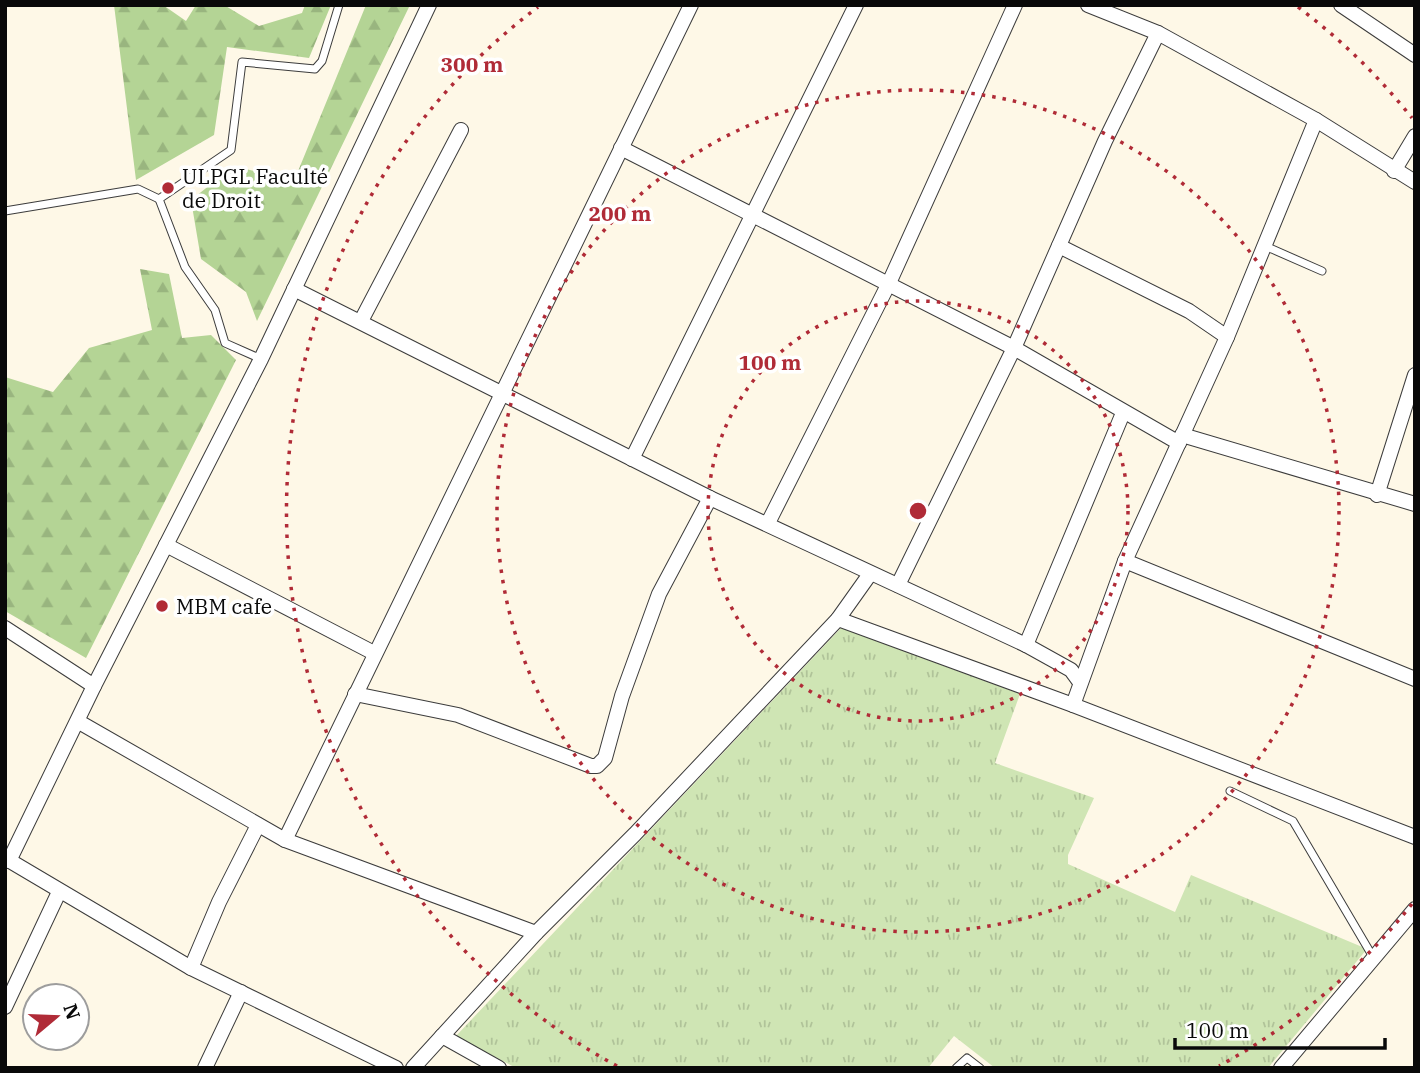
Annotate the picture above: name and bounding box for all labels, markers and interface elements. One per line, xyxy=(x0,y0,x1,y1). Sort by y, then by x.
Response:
text: 300 m xyxy=(440,50,504,78)
place label: ULPGL Faculté de Droit xyxy=(182,162,328,214)
marker: ULPGL Faculté de Droit xyxy=(160,180,176,196)
text: 200 m xyxy=(588,199,652,227)
text: 100 m xyxy=(738,348,802,376)
centre of rings xyxy=(906,499,930,523)
place label: MBM cafe xyxy=(176,592,272,620)
marker: MBM cafe xyxy=(154,598,170,614)
north arrow xyxy=(21,982,91,1052)
text: N xyxy=(58,1000,86,1022)
scale bar xyxy=(1175,1006,1385,1050)
text: 100 m xyxy=(1186,1016,1249,1044)

